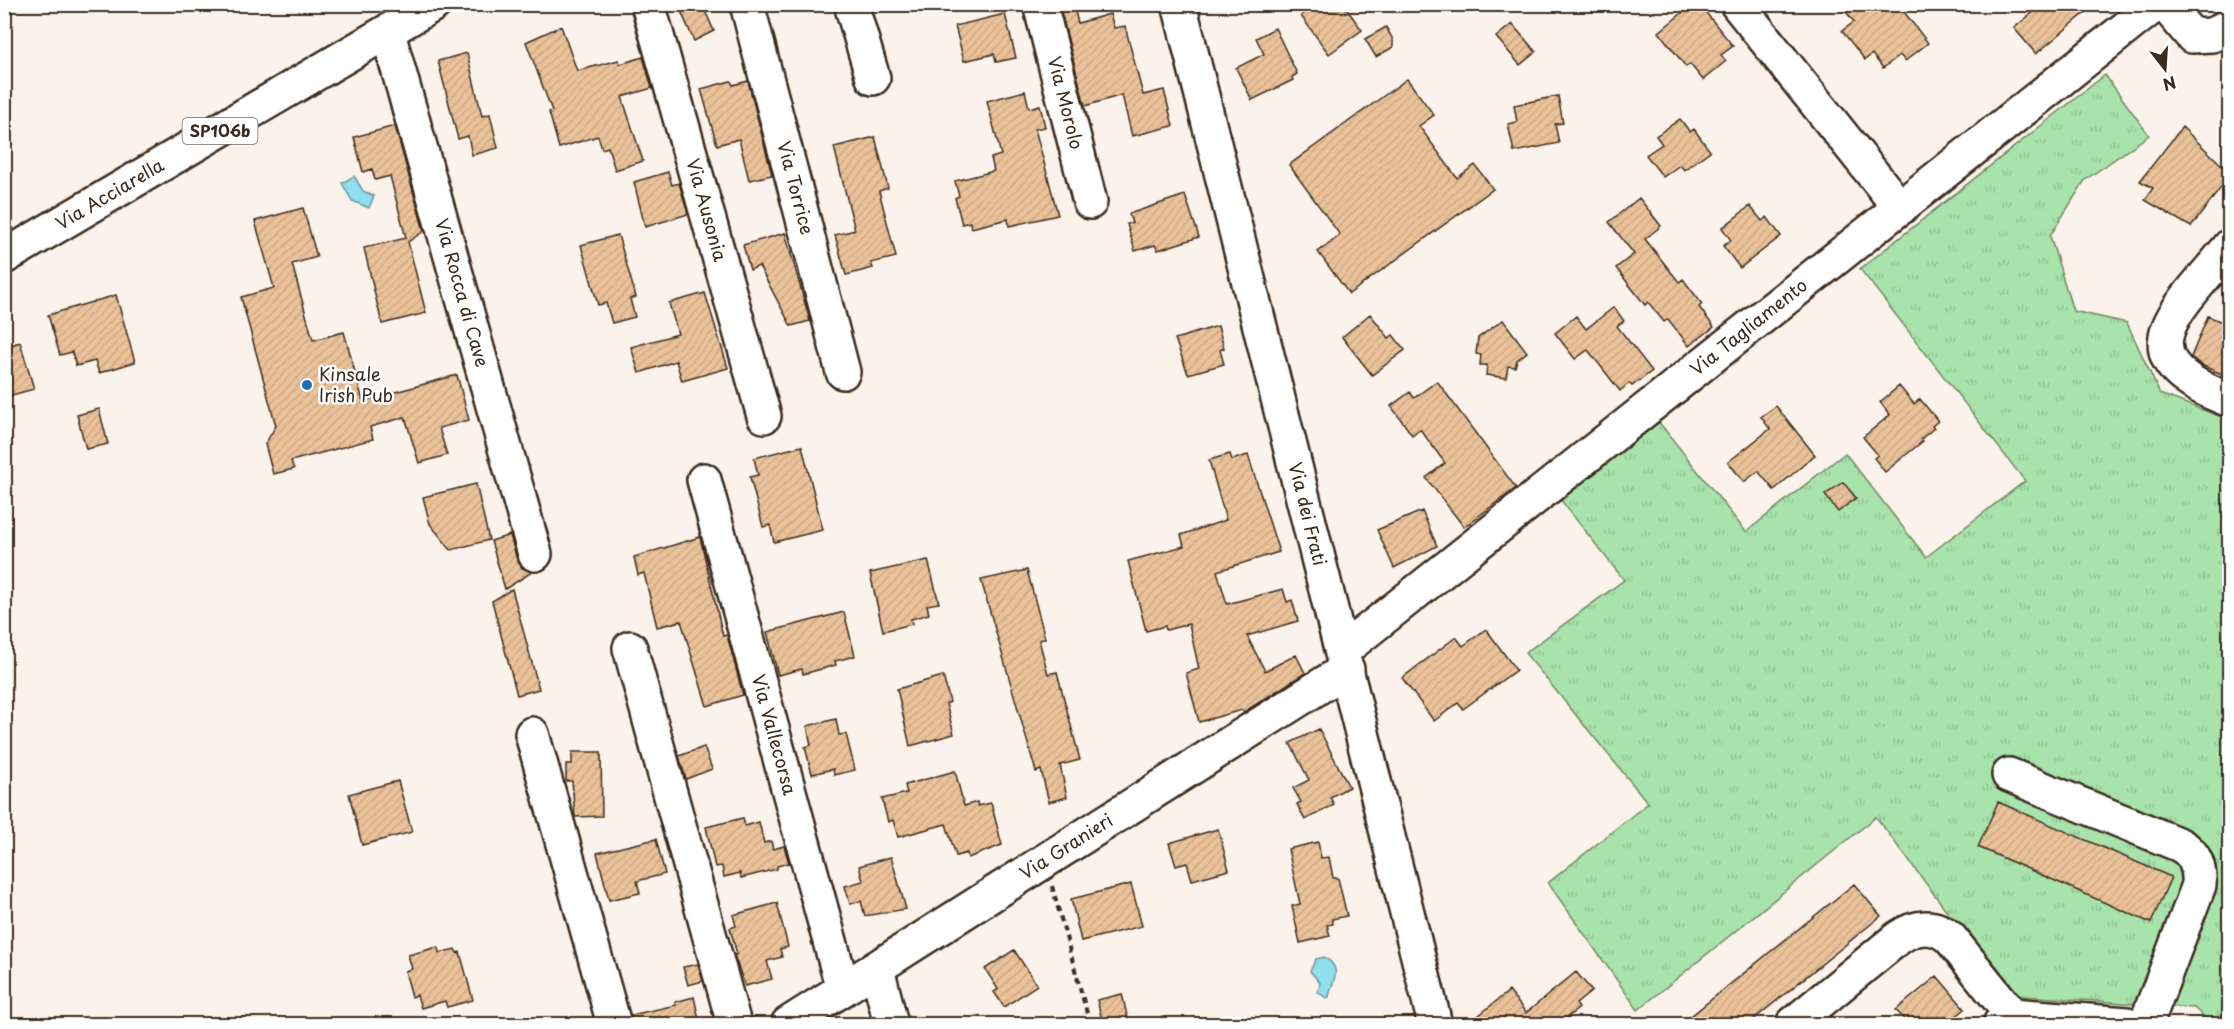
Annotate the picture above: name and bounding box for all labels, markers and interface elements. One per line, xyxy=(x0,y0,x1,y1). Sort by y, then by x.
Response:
north arrow xyxy=(2135,39,2195,99)
street label: Via Morolo xyxy=(1042,53,1091,152)
text: N xyxy=(2160,71,2179,98)
road number: SP106b xyxy=(182,118,258,144)
street label: Via Torrice xyxy=(771,138,822,237)
street label: Via Acciarella xyxy=(50,150,169,236)
street label: Via Ausonia xyxy=(680,155,735,265)
street label: Via Rocca di Cave xyxy=(429,215,497,370)
street label: Via Tagliamento xyxy=(1684,271,1813,381)
place label: Kinsale Irish Pub xyxy=(319,360,393,408)
marker: Kinsale Irish Pub xyxy=(300,378,314,392)
street label: Via dei Frati xyxy=(1283,459,1334,568)
street label: Via Vallecorsa xyxy=(746,671,805,798)
street label: Via Granieri xyxy=(1014,806,1118,886)

